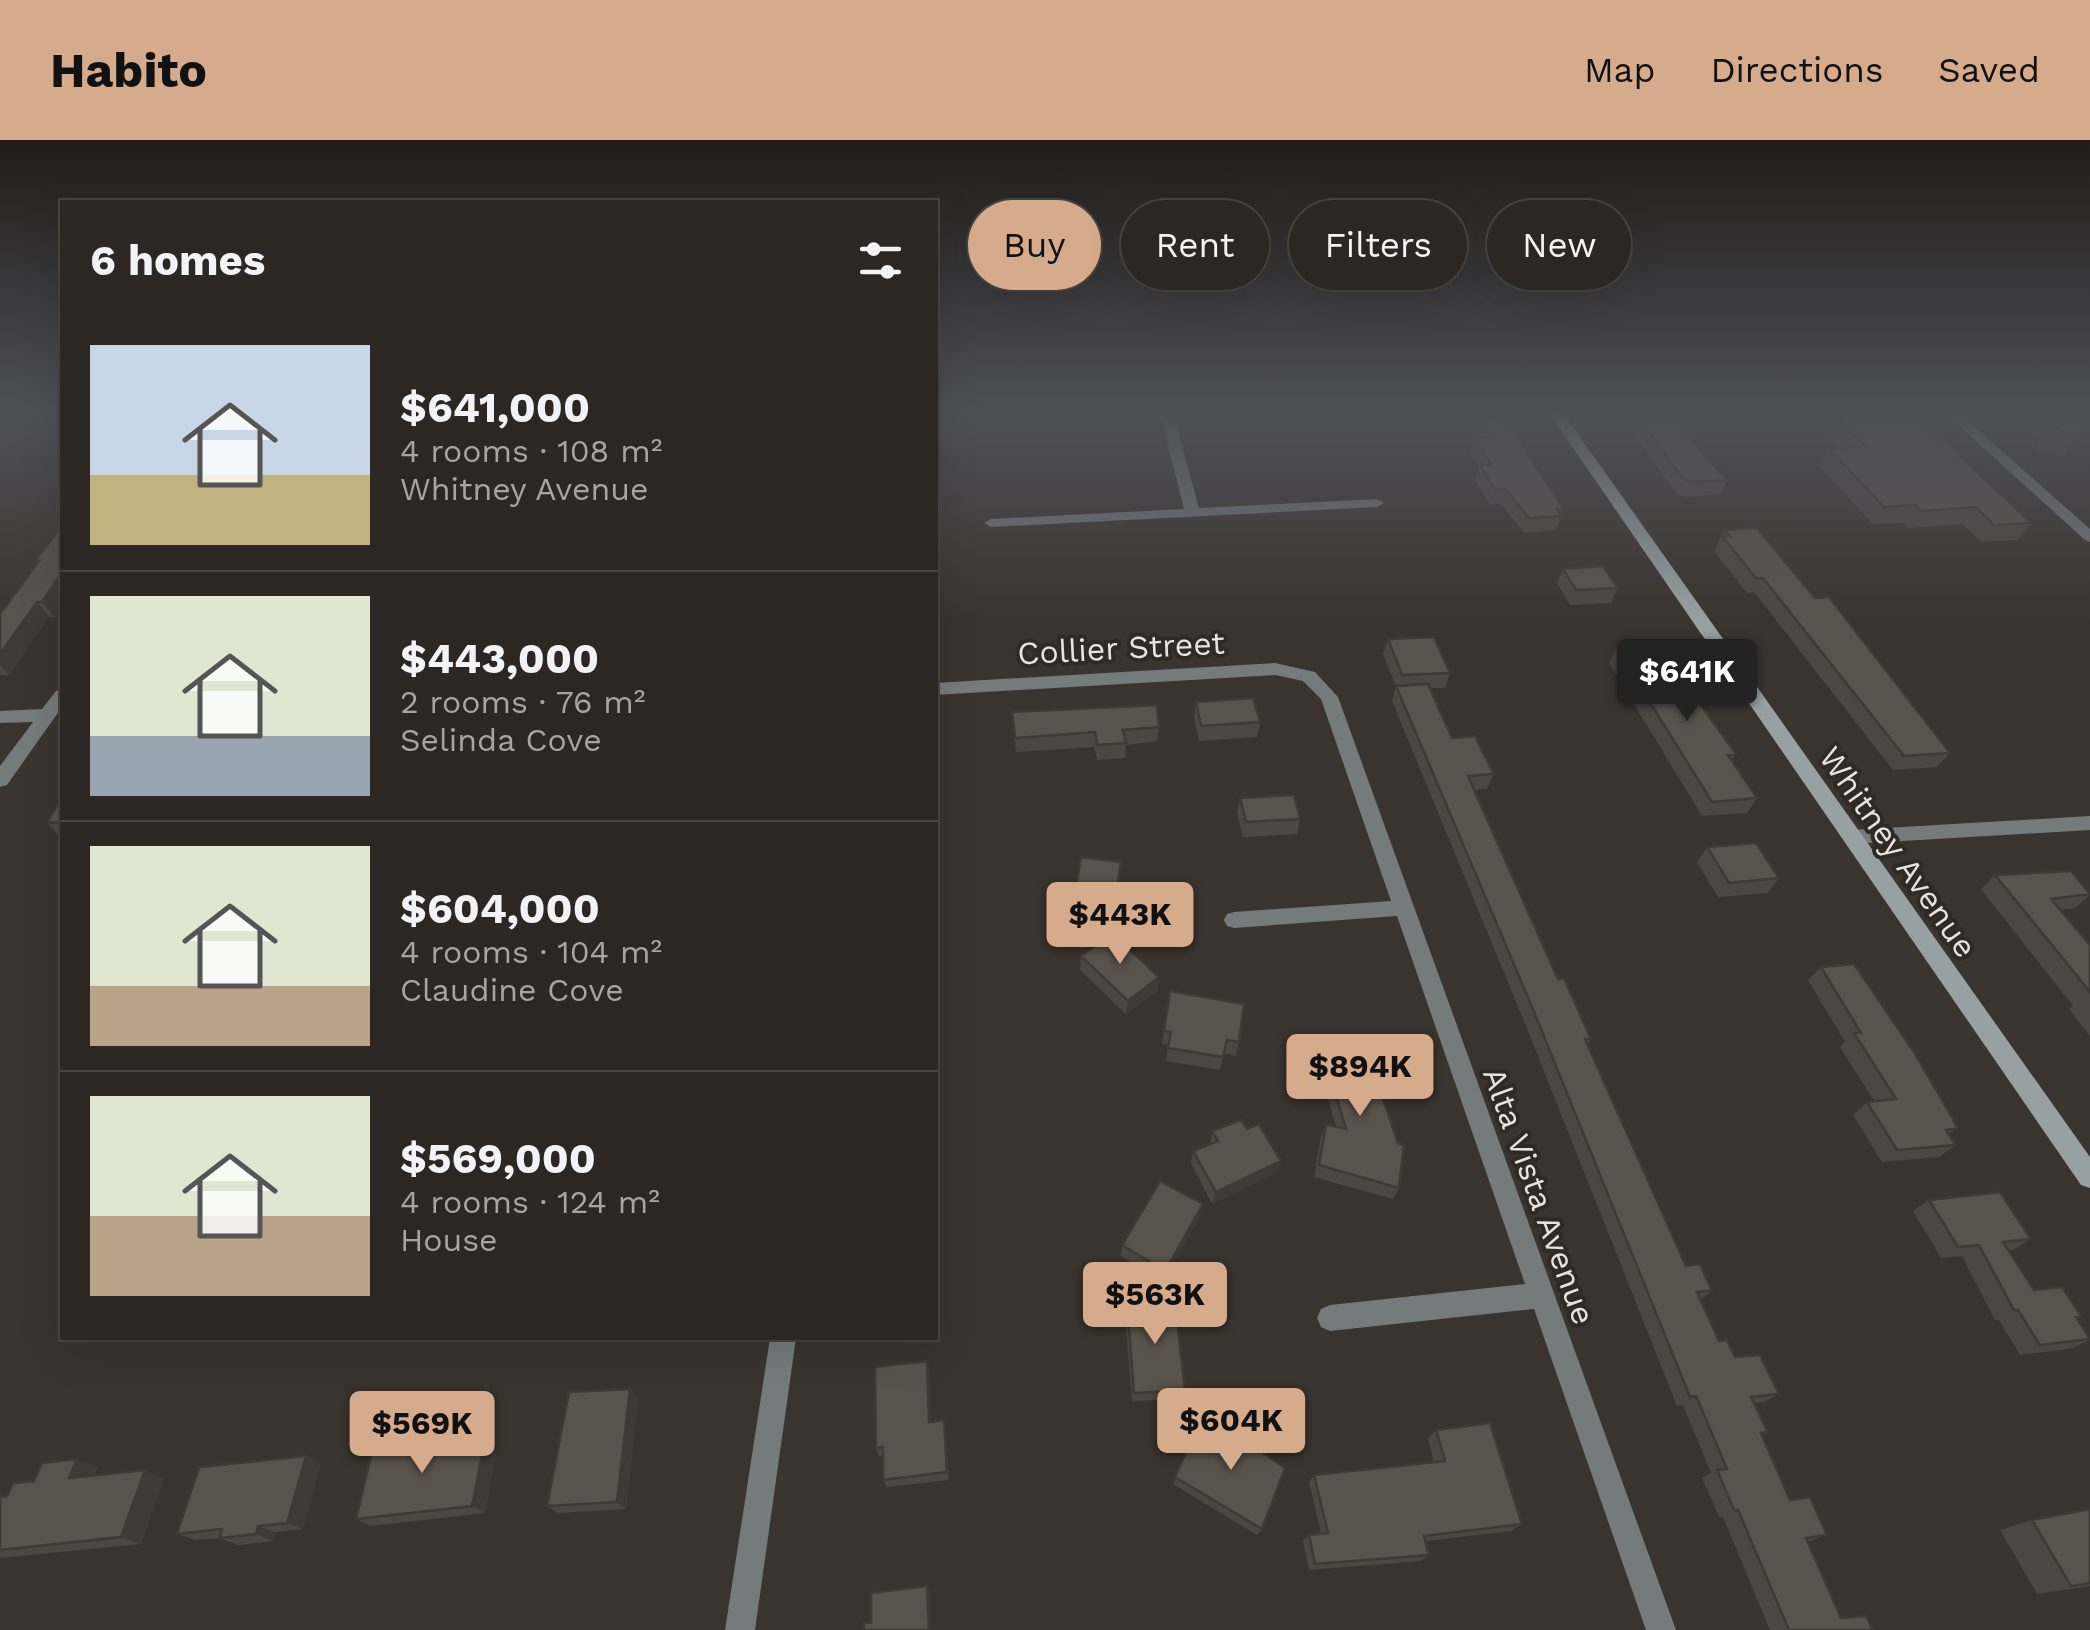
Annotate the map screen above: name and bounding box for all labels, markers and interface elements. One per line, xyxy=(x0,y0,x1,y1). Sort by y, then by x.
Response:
text: Habito xyxy=(50,42,207,99)
text: Map xyxy=(1584,49,1655,91)
text: Directions xyxy=(1710,49,1883,91)
text: Saved xyxy=(1938,49,2040,91)
chip: Buy xyxy=(968,200,1101,290)
chip: Rent xyxy=(1121,200,1269,290)
chip: Filters xyxy=(1289,200,1467,290)
chip: New xyxy=(1487,200,1631,290)
icon: filters xyxy=(853,233,908,288)
text: 6 homes xyxy=(90,236,265,285)
text: $641,000 xyxy=(400,383,590,432)
icon: home xyxy=(170,385,290,505)
text: 4 rooms · 108 m² xyxy=(400,432,662,470)
text: Whitney Avenue xyxy=(400,470,649,508)
street label: Collier Street xyxy=(1017,624,1225,672)
text: $443,000 xyxy=(400,634,599,683)
icon: home xyxy=(170,636,290,756)
pin: $641K xyxy=(1617,639,1757,724)
text: $641K xyxy=(1639,652,1735,690)
text: 2 rooms · 76 m² xyxy=(400,683,646,721)
text: Selinda Cove xyxy=(400,721,602,759)
street label: Whitney Avenue xyxy=(1811,739,1985,965)
pin: $443K xyxy=(1050,882,1190,967)
text: $604,000 xyxy=(400,884,600,933)
icon: home xyxy=(170,886,290,1006)
text: $443K xyxy=(1068,895,1172,933)
text: 4 rooms · 104 m² xyxy=(400,933,662,971)
text: Claudine Cove xyxy=(400,971,624,1009)
pin: $894K xyxy=(1290,1034,1430,1119)
text: $894K xyxy=(1308,1047,1412,1085)
street label: Alta Vista Avenue xyxy=(1475,1062,1603,1330)
text: $569,000 xyxy=(400,1134,596,1183)
icon: home xyxy=(170,1136,290,1256)
text: 4 rooms · 124 m² xyxy=(400,1183,660,1221)
text: House xyxy=(400,1221,498,1259)
pin: $563K xyxy=(1085,1262,1225,1347)
text: $563K xyxy=(1105,1275,1205,1313)
pin: $604K xyxy=(1161,1388,1301,1473)
pin: $569K xyxy=(352,1391,492,1476)
text: $604K xyxy=(1179,1401,1283,1439)
text: $569K xyxy=(372,1404,472,1442)

